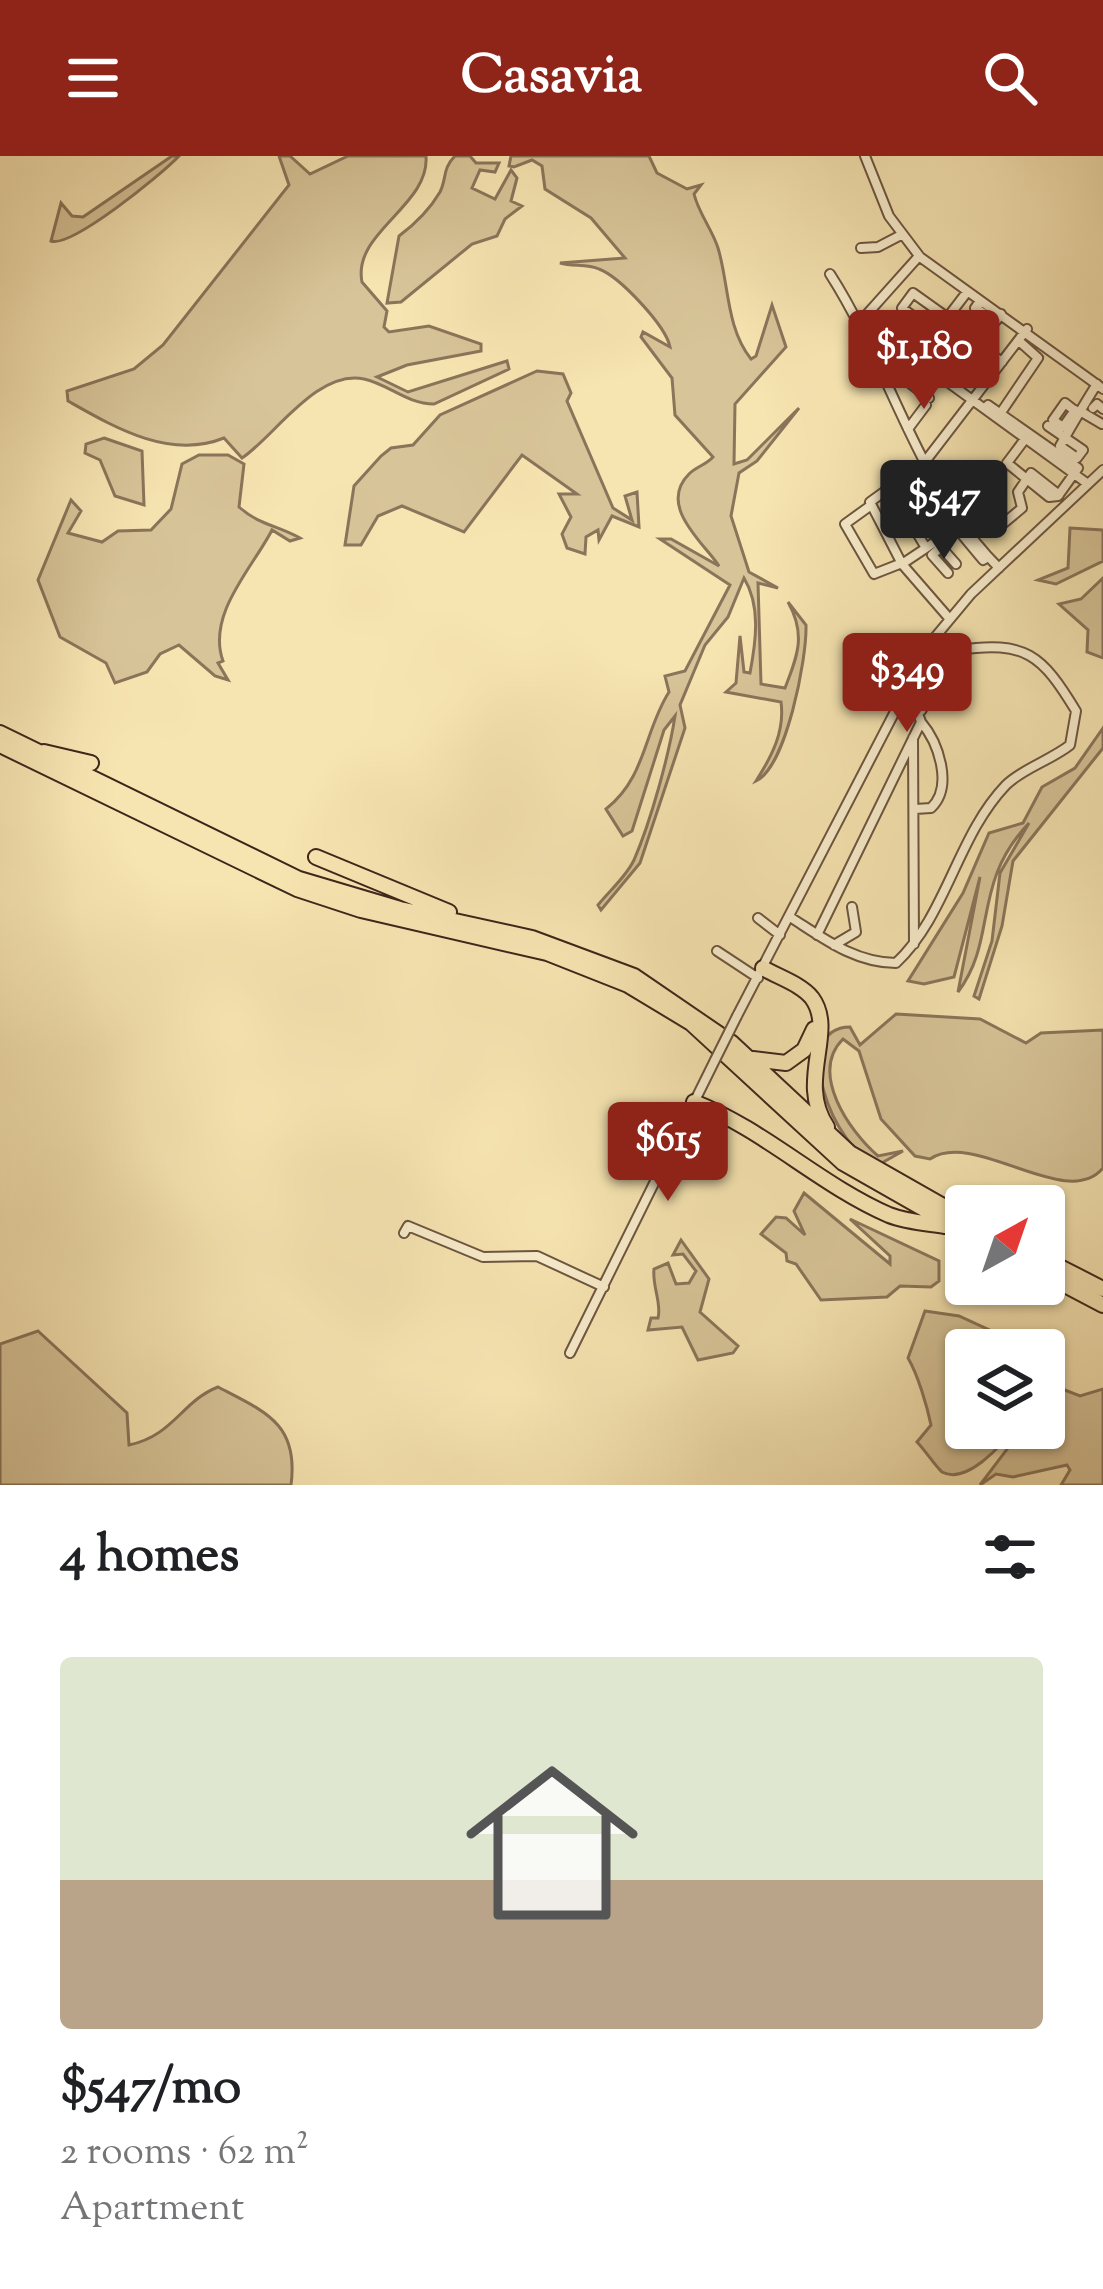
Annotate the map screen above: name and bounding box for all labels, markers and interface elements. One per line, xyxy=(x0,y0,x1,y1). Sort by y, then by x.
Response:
text: Casavia xyxy=(461,39,642,117)
icon: menu xyxy=(60,45,126,111)
icon: search xyxy=(977,45,1043,111)
pin: $1,180 xyxy=(826,310,1022,412)
text: $1,180 xyxy=(875,321,973,377)
pin: $547 xyxy=(873,460,1015,562)
text: $547 xyxy=(907,471,981,527)
pin: $349 xyxy=(836,633,978,735)
text: $349 xyxy=(870,644,944,700)
pin: $615 xyxy=(597,1102,739,1204)
text: $615 xyxy=(635,1113,701,1169)
north arrow xyxy=(945,1185,1065,1305)
map controls xyxy=(945,1185,1065,1449)
button: layers xyxy=(945,1329,1065,1449)
text: 4 homes xyxy=(60,1521,239,1594)
icon: filters xyxy=(977,1524,1043,1590)
icon: home xyxy=(444,1735,660,1951)
text: $547/mo xyxy=(60,2053,241,2126)
text: 2 rooms · 62 m² xyxy=(60,2126,309,2182)
text: Apartment xyxy=(60,2182,244,2238)

